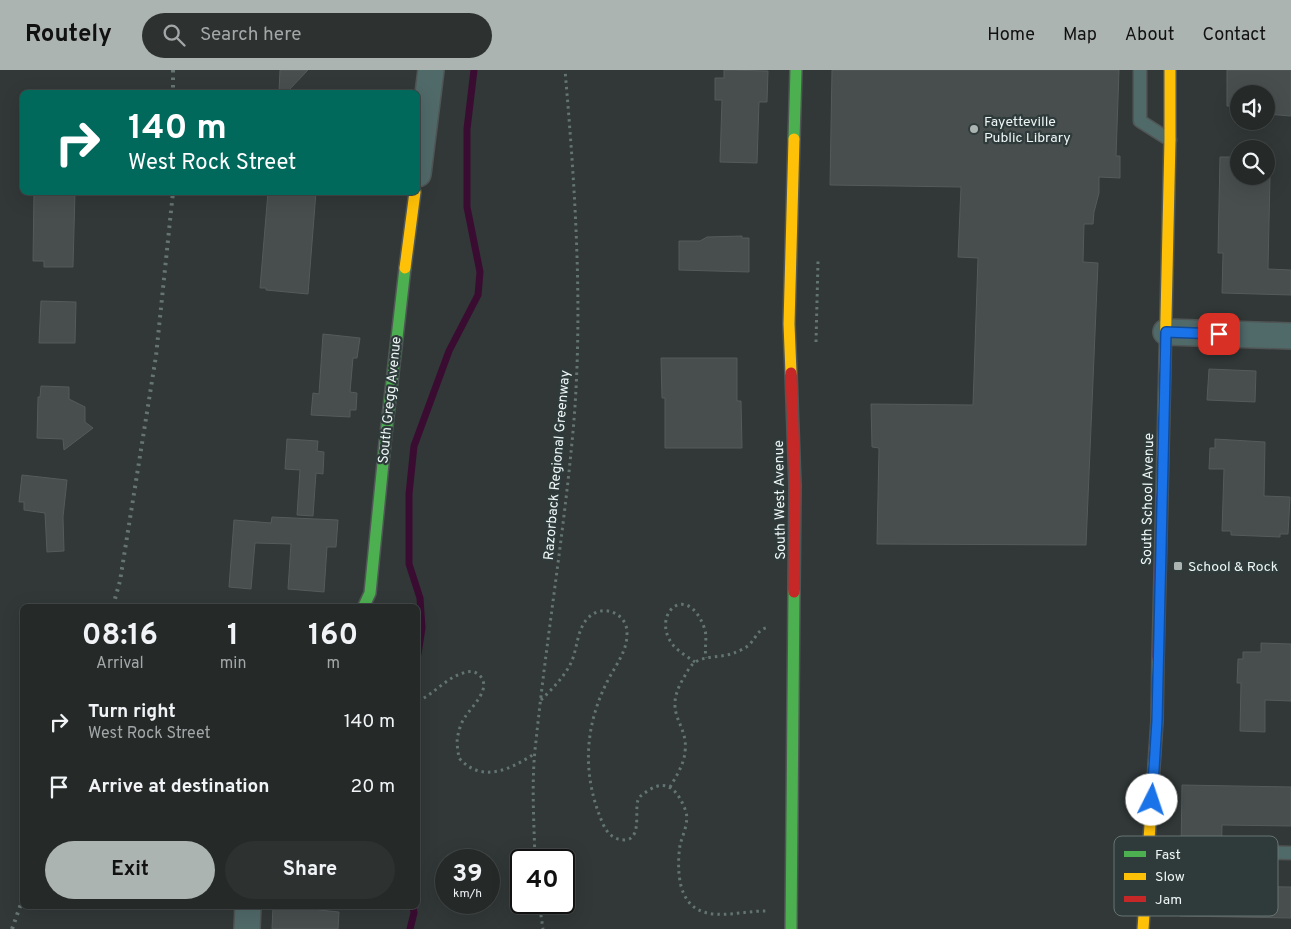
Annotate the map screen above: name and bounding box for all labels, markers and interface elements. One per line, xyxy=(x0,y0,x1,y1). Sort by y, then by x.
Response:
search box xyxy=(142,13,492,58)
text: Routely xyxy=(25,20,112,50)
icon: search xyxy=(160,21,188,49)
text: Search here xyxy=(200,23,301,47)
text: Home xyxy=(987,24,1035,47)
text: Map xyxy=(1063,24,1097,47)
text: About xyxy=(1125,24,1174,47)
text: Contact xyxy=(1202,24,1266,47)
map controls xyxy=(1230,85,1275,185)
button: sound xyxy=(1230,85,1275,130)
text: 140 m xyxy=(128,107,227,151)
icon: right xyxy=(45,110,110,175)
place label: Fayetteville Public Library xyxy=(984,114,1071,147)
marker: Fayetteville Public Library xyxy=(968,123,980,135)
button: search xyxy=(1230,140,1275,185)
text: West Rock Street xyxy=(128,150,296,177)
pin xyxy=(1198,313,1240,355)
icon: arrive xyxy=(1205,320,1233,348)
street label: South Gregg Avenue xyxy=(375,336,406,465)
street label: Razorback Regional Greenway xyxy=(541,369,574,561)
street label: South School Avenue xyxy=(1139,433,1158,565)
street label: South West Avenue xyxy=(771,440,790,560)
place label: School & Rock xyxy=(1188,559,1278,576)
marker: School & Rock xyxy=(1172,560,1184,572)
text: 08:16 xyxy=(82,618,158,655)
text: 1 xyxy=(227,618,239,655)
text: 160 xyxy=(308,618,358,655)
text: Arrival xyxy=(96,654,144,674)
text: min xyxy=(220,654,246,674)
text: m xyxy=(326,654,340,674)
text: Turn right xyxy=(88,700,176,724)
icon: right xyxy=(45,708,73,736)
text: 140 m xyxy=(344,710,395,734)
text: West Rock Street xyxy=(88,724,210,744)
icon: arrive xyxy=(45,773,73,801)
position arrow xyxy=(1125,773,1177,825)
text: Arrive at destination xyxy=(88,775,269,799)
text: 20 m xyxy=(351,775,395,799)
legend xyxy=(1114,836,1278,916)
button: Exit xyxy=(45,841,215,899)
button: Share xyxy=(225,841,395,899)
text: Fast xyxy=(1155,847,1181,864)
speed limit sign: 40 xyxy=(510,849,575,914)
text: 39 xyxy=(452,859,483,891)
text: Slow xyxy=(1155,869,1185,886)
text: km/h xyxy=(453,886,482,902)
text: Jam xyxy=(1155,892,1182,909)

